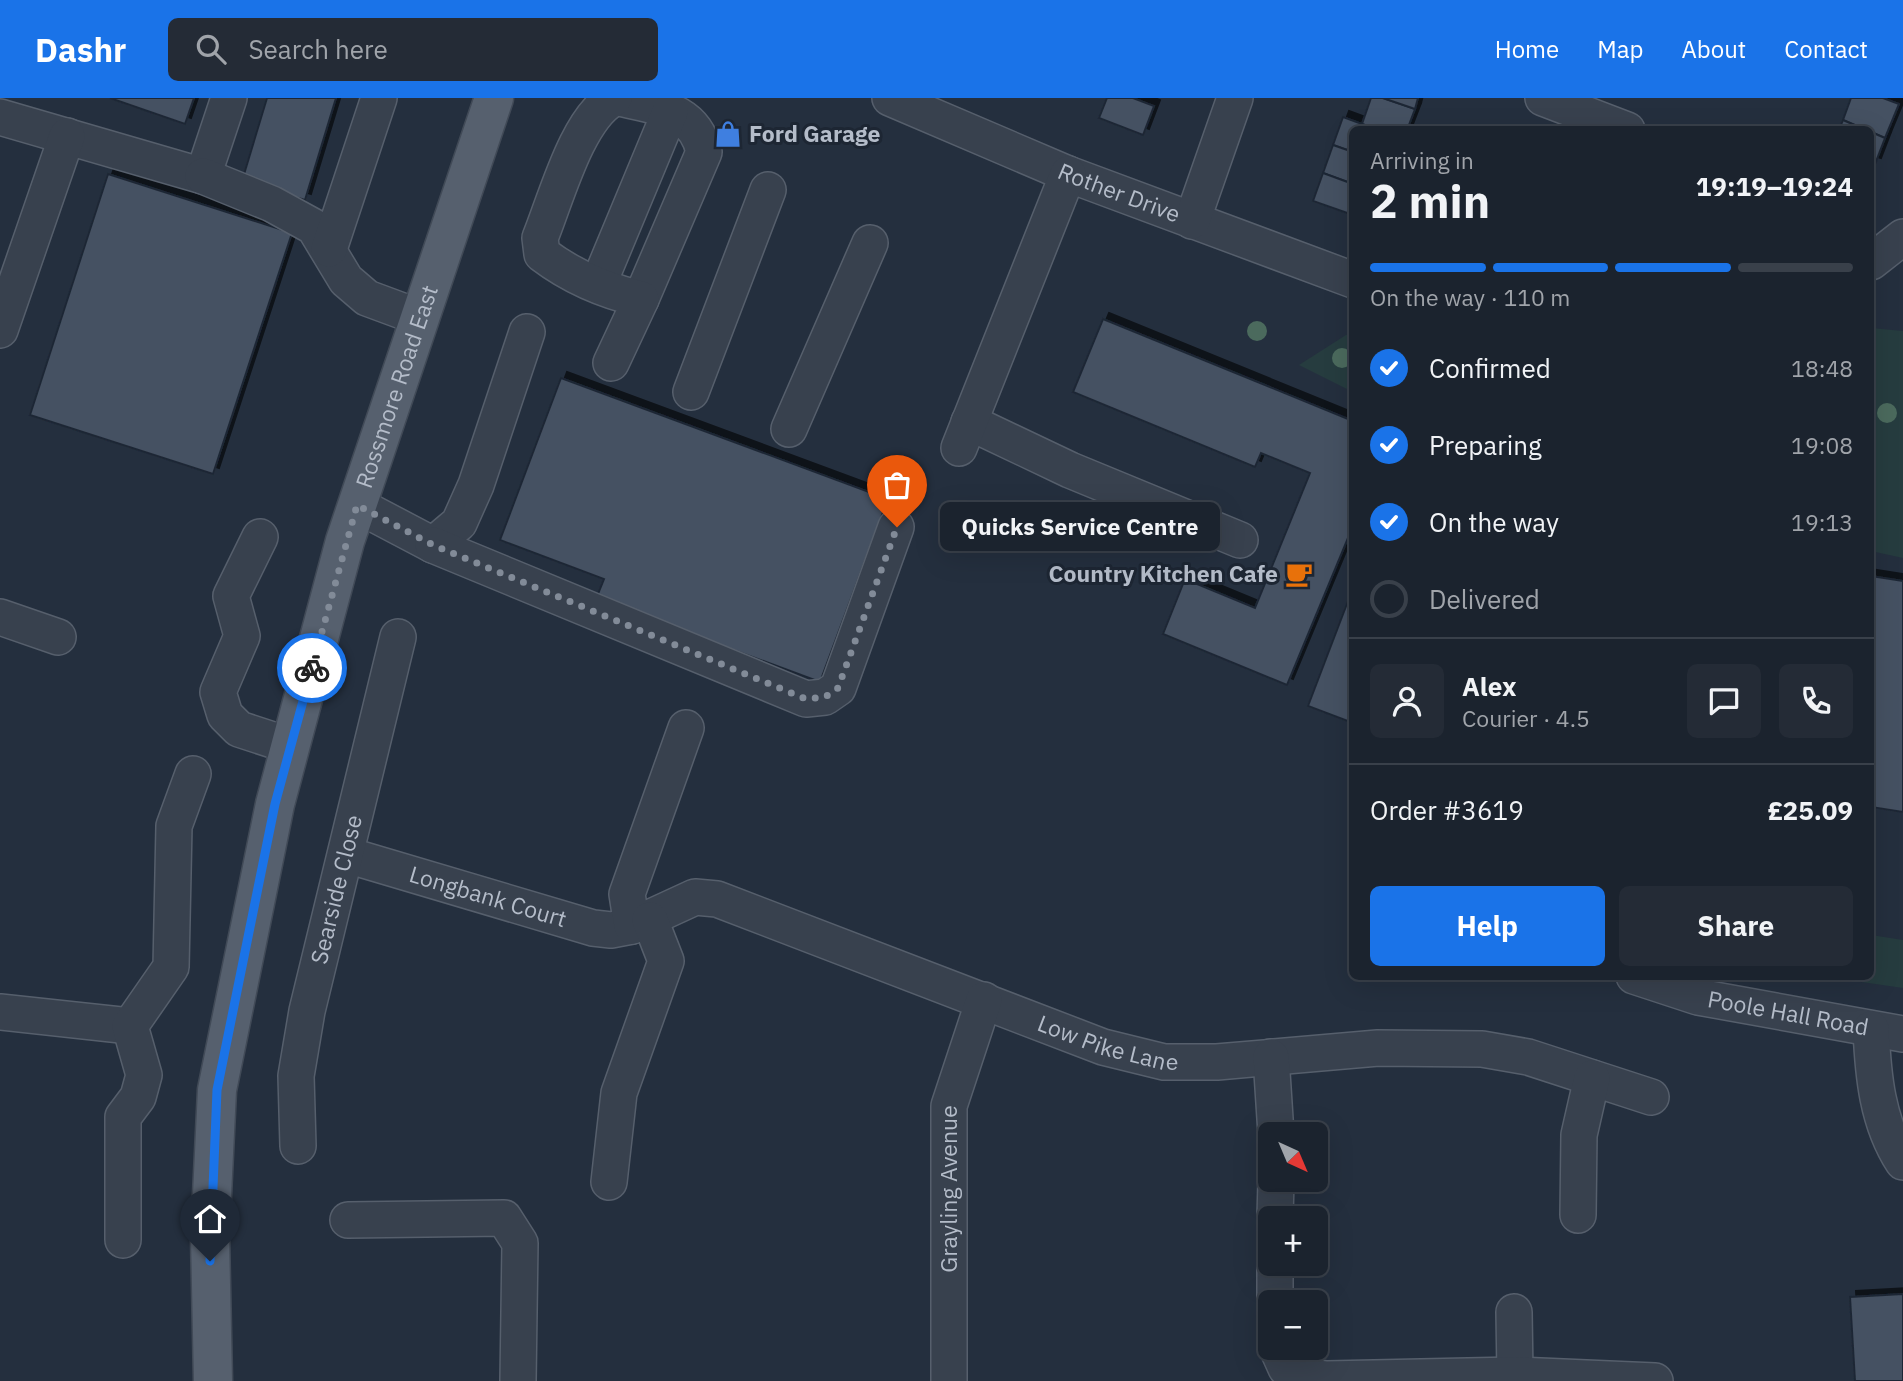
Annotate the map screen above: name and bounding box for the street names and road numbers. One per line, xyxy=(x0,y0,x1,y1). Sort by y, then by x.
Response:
street label: Rother Drive xyxy=(1054,155,1185,228)
street label: Rossmore Road East xyxy=(348,281,444,492)
street label: Searside Close xyxy=(303,812,368,967)
street label: Longbank Court xyxy=(406,858,570,933)
street label: Poole Hall Road xyxy=(1706,983,1871,1042)
street label: Low Pike Lane xyxy=(1034,1007,1178,1076)
street label: Grayling Avenue xyxy=(933,1105,963,1273)

